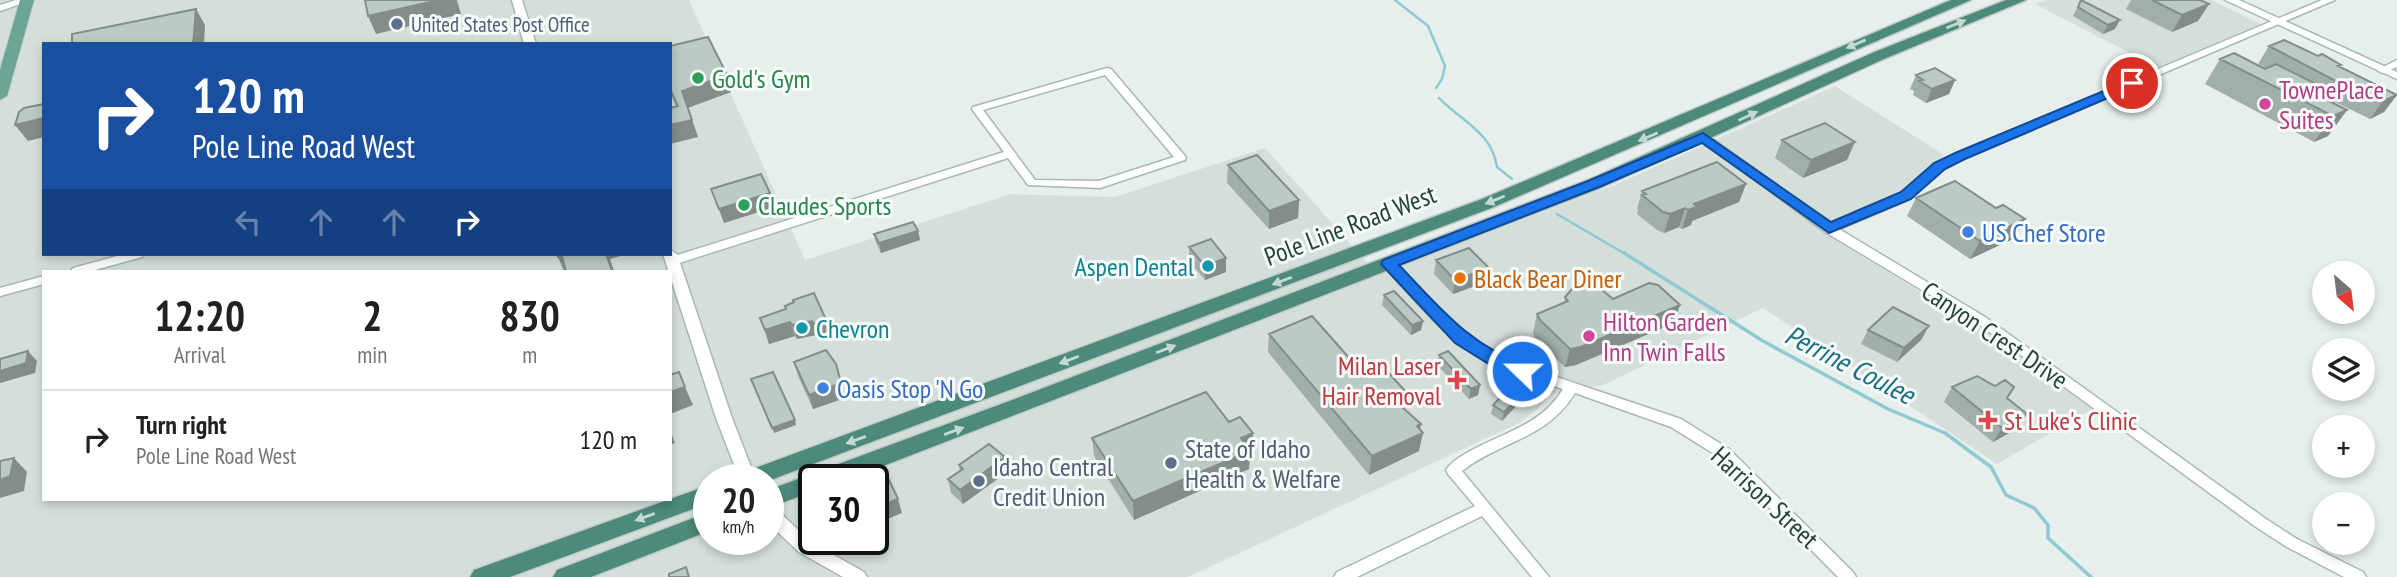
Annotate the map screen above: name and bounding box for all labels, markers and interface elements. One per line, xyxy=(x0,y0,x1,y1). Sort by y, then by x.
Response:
place label: United States Post Office xyxy=(411,11,590,38)
marker: United States Post Office xyxy=(389,16,405,32)
one-way arrow xyxy=(1946,18,1967,29)
one-way arrow xyxy=(1845,39,1866,50)
pin xyxy=(2102,53,2162,113)
place label: Gold's Gym xyxy=(712,62,811,95)
text: 120 m xyxy=(192,63,305,127)
icon: arrive xyxy=(2113,64,2151,102)
icon: right xyxy=(77,70,168,161)
marker: Gold's Gym xyxy=(690,70,706,86)
place label: TownePlace Suites xyxy=(2279,73,2384,136)
marker: TownePlace Suites xyxy=(2257,96,2273,112)
one-way arrow xyxy=(1738,110,1758,122)
text: Pole Line Road West xyxy=(192,125,415,167)
one-way arrow xyxy=(1637,131,1658,142)
street label: Pole Line Road West xyxy=(1259,177,1441,273)
place label: Claudes Sports xyxy=(758,189,891,222)
one-way arrow xyxy=(1484,194,1505,205)
marker: Claudes Sports xyxy=(736,197,752,213)
icon: left xyxy=(229,203,267,241)
icon: ahead xyxy=(302,203,340,241)
icon: ahead xyxy=(375,203,413,241)
icon: right xyxy=(448,203,486,241)
place label: US Chef Store xyxy=(1982,216,2106,249)
marker: US Chef Store xyxy=(1960,224,1976,240)
place label: Aspen Dental xyxy=(1075,250,1194,283)
marker: Aspen Dental xyxy=(1200,258,1216,274)
north arrow xyxy=(2312,261,2375,324)
map controls xyxy=(2312,261,2375,555)
place label: Black Bear Diner xyxy=(1474,262,1622,295)
marker: Black Bear Diner xyxy=(1452,270,1468,286)
street label: Canyon Crest Drive xyxy=(1916,274,2074,396)
one-way arrow xyxy=(1272,275,1293,286)
text: 12:20 xyxy=(154,288,245,343)
text: 2 xyxy=(362,288,382,343)
text: 830 xyxy=(500,288,560,343)
place label: Hilton Garden Inn Twin Falls xyxy=(1603,305,1727,368)
place label: Chevron xyxy=(816,312,890,345)
water label: Perrine Coulee xyxy=(1779,316,1923,413)
marker: Chevron xyxy=(794,320,810,336)
marker: Hilton Garden Inn Twin Falls xyxy=(1581,328,1597,344)
position arrow xyxy=(1485,334,1559,408)
button: layers xyxy=(2312,338,2375,401)
text: Arrival xyxy=(174,340,226,369)
text: min xyxy=(357,340,387,369)
text: m xyxy=(522,340,537,369)
one-way arrow xyxy=(1156,344,1177,355)
place label: Milan Laser Hair Removal xyxy=(1322,349,1441,412)
one-way arrow xyxy=(1059,355,1080,366)
marker: Milan Laser Hair Removal xyxy=(1447,370,1467,390)
place label: Oasis Stop 'N Go xyxy=(837,372,983,405)
marker: Oasis Stop 'N Go xyxy=(815,380,831,396)
place label: St Luke's Clinic xyxy=(2004,404,2137,437)
text: Turn right xyxy=(136,408,227,441)
marker: St Luke's Clinic xyxy=(1978,410,1998,430)
button: + xyxy=(2312,415,2375,478)
icon: right xyxy=(77,420,115,458)
text: 120 m xyxy=(579,423,637,456)
one-way arrow xyxy=(943,425,964,436)
place label: State of Idaho Health & Welfare xyxy=(1185,432,1341,495)
one-way arrow xyxy=(846,434,867,445)
street label: Harrison Street xyxy=(1704,439,1826,555)
text: Pole Line Road West xyxy=(136,441,296,470)
place label: Idaho Central Credit Union xyxy=(993,450,1113,513)
marker: State of Idaho Health & Welfare xyxy=(1163,455,1179,471)
speed limit sign: 30 xyxy=(798,464,889,555)
marker: Idaho Central Credit Union xyxy=(971,473,987,489)
text: 20 xyxy=(722,477,755,523)
button: − xyxy=(2312,492,2375,555)
one-way arrow xyxy=(634,512,655,523)
text: km/h xyxy=(723,515,754,538)

